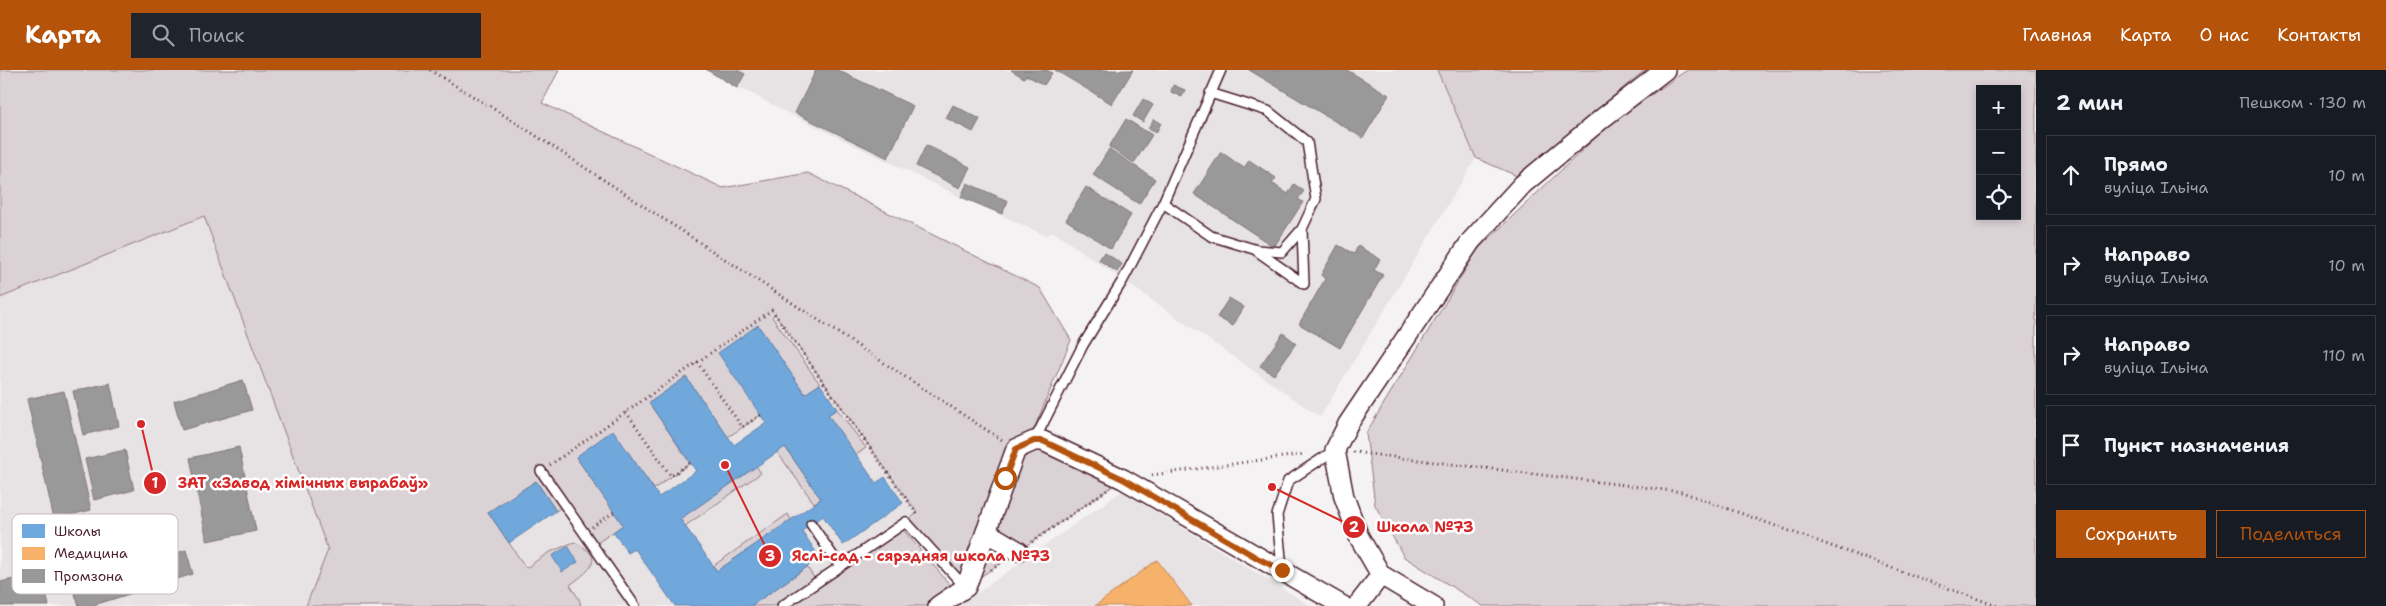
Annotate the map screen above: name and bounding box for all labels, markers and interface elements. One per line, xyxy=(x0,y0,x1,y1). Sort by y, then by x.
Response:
search box xyxy=(131,13,481,58)
text: Карта xyxy=(25,19,101,51)
icon: search xyxy=(149,21,177,49)
text: Поиск xyxy=(189,23,244,48)
text: Главная xyxy=(2022,23,2092,47)
text: Карта xyxy=(2120,23,2172,47)
text: О нас xyxy=(2200,23,2249,47)
text: Контакты xyxy=(2277,23,2361,47)
map controls xyxy=(1976,85,2021,220)
button: + xyxy=(1976,85,2021,130)
text: 2 мин xyxy=(2056,89,2123,117)
text: Пешком · 130 m xyxy=(2239,92,2366,113)
button: − xyxy=(1976,130,2021,175)
text: Прямо xyxy=(2104,152,2168,177)
icon: ahead xyxy=(2057,161,2085,189)
text: 10 m xyxy=(2328,165,2365,186)
button: locate xyxy=(1976,175,2021,220)
text: вуліца Ільіча xyxy=(2104,177,2209,198)
text: Направо xyxy=(2104,242,2190,267)
icon: right xyxy=(2057,251,2085,279)
text: 10 m xyxy=(2328,255,2365,276)
text: вуліца Ільіча xyxy=(2104,267,2209,288)
text: Направо xyxy=(2104,332,2190,357)
icon: right xyxy=(2057,341,2085,369)
text: 110 m xyxy=(2322,345,2365,366)
text: вуліца Ільіча xyxy=(2104,357,2209,378)
icon: arrive xyxy=(2057,431,2085,459)
text: Пункт назначения xyxy=(2104,433,2289,458)
route start xyxy=(994,467,1017,490)
callout: ЗАТ «Завод хімічных вырабаў» xyxy=(143,468,438,498)
text: 1 xyxy=(152,473,159,493)
text: ЗАТ «Завод хімічных вырабаў» xyxy=(178,473,428,493)
button: Сохранить xyxy=(2056,510,2206,558)
button: Поделиться xyxy=(2216,510,2366,558)
callout: Школа №73 xyxy=(1341,512,1484,542)
legend xyxy=(12,514,178,594)
text: 2 xyxy=(1349,517,1360,537)
text: Школа №73 xyxy=(1376,517,1474,537)
text: Школы xyxy=(54,522,101,540)
callout: Яслі-сад - сярэдняя школа №73 xyxy=(757,541,1060,571)
text: Медицина xyxy=(54,544,128,562)
text: 3 xyxy=(765,546,775,566)
text: Яслі-сад - сярэдняя школа №73 xyxy=(792,546,1050,566)
route end xyxy=(1271,559,1294,582)
text: Промзона xyxy=(54,567,123,585)

